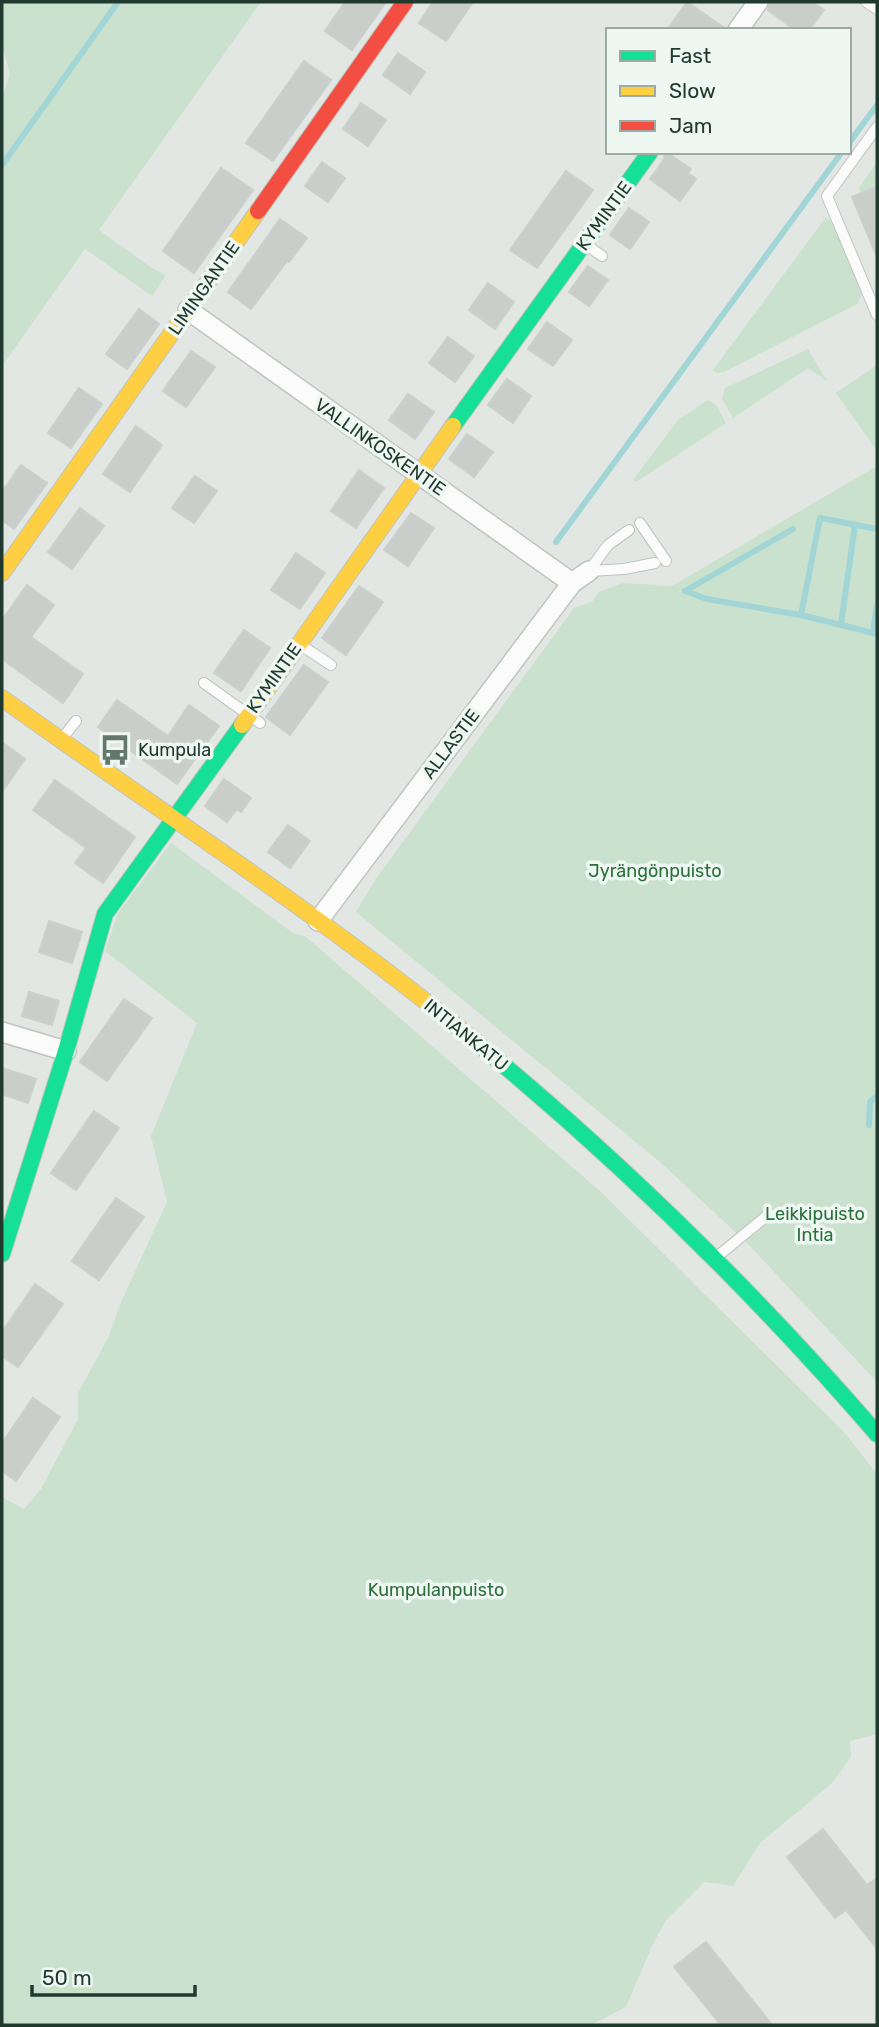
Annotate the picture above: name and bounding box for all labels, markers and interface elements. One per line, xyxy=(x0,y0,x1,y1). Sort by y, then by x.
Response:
legend xyxy=(606,28,851,154)
text: Fast xyxy=(669,43,711,68)
text: Slow xyxy=(669,78,716,103)
text: Jam xyxy=(669,113,713,138)
street label: KYMINTIE xyxy=(571,177,637,255)
street label: LIMINGANTIE xyxy=(164,237,244,339)
street label: VALLINKOSKENTIE xyxy=(310,394,450,500)
street label: KYMINTIE xyxy=(242,639,306,717)
street label: ALLASTIE xyxy=(418,705,484,783)
bus stop icon: Kumpula xyxy=(98,733,132,767)
place label: Kumpula xyxy=(138,739,211,761)
park label: Jyrängönpuisto xyxy=(588,860,722,882)
street label: INTIANKATU xyxy=(419,994,513,1076)
park label: Leikkipuisto Intia xyxy=(765,1203,865,1246)
park label: Kumpulanpuisto xyxy=(368,1579,504,1601)
scale bar xyxy=(32,1954,194,1998)
text: 50 m xyxy=(42,1965,92,1990)

